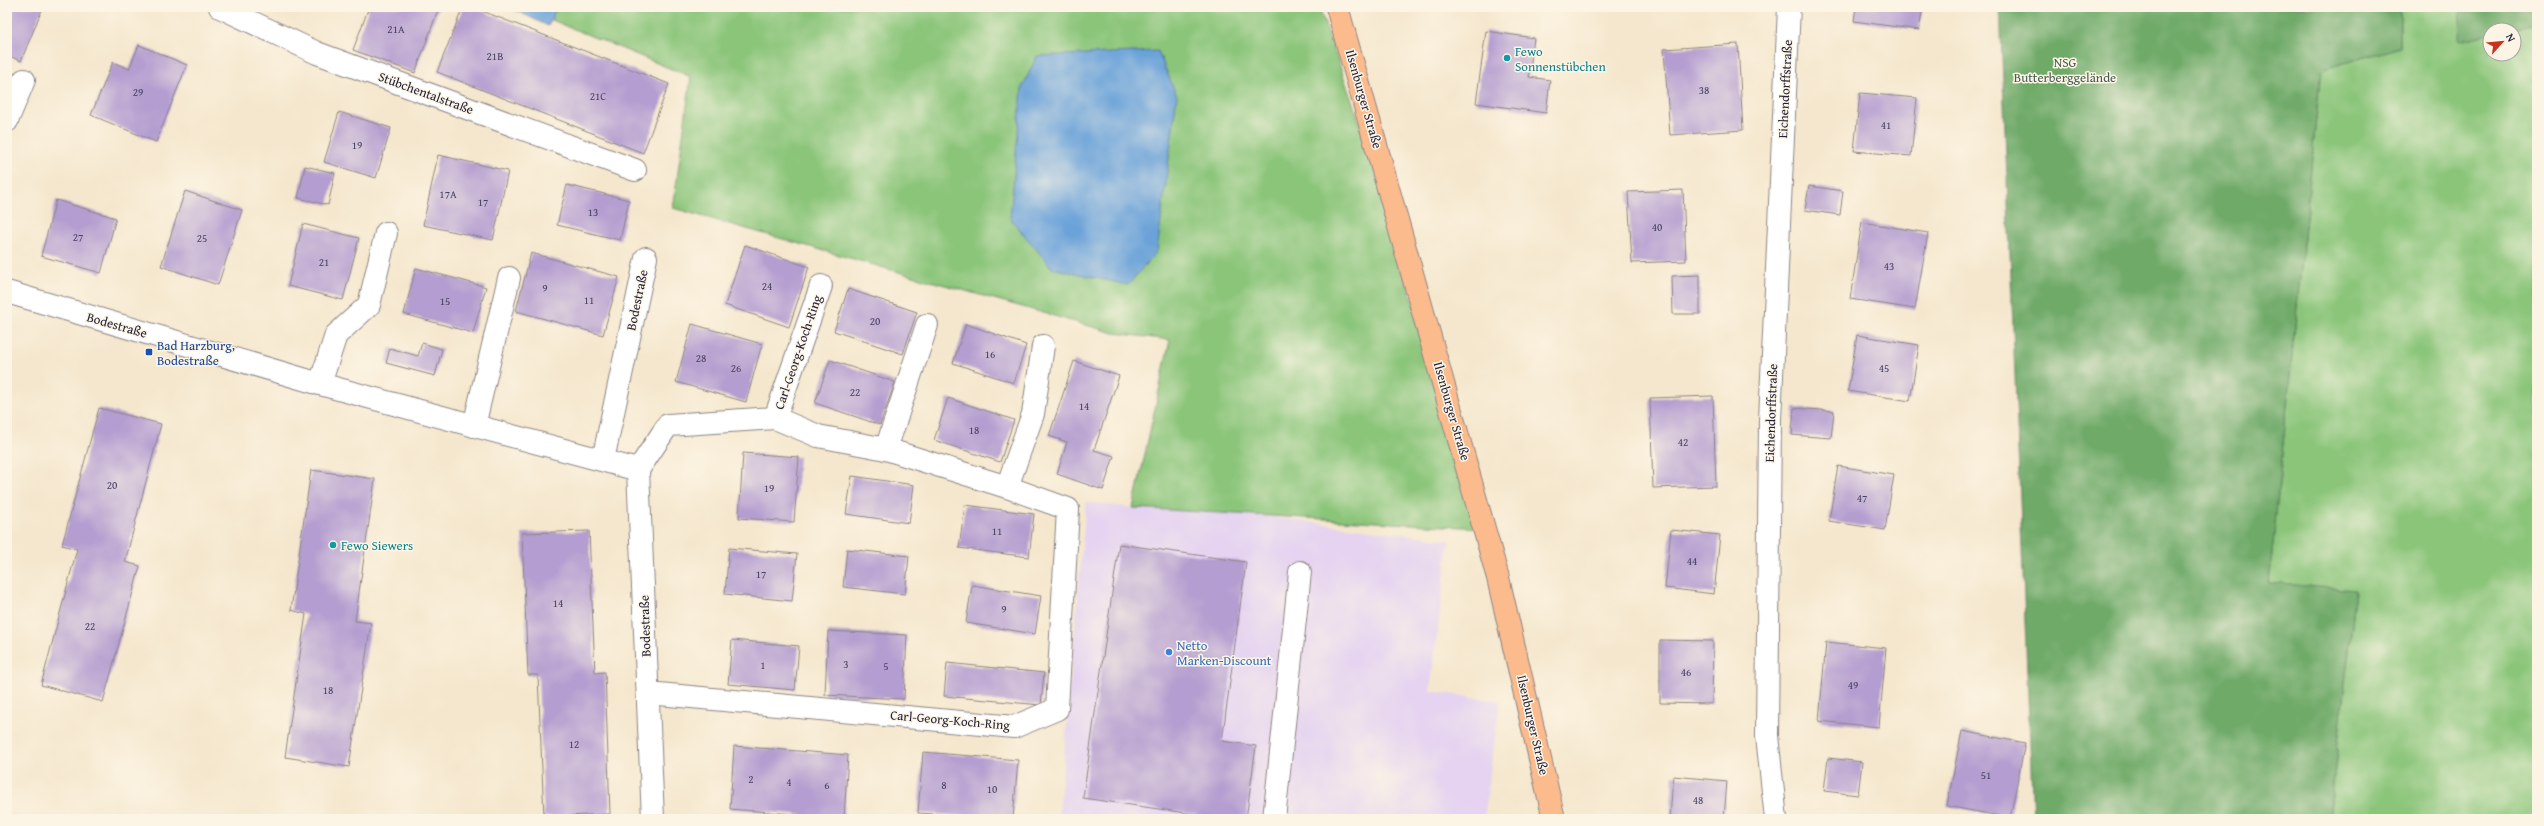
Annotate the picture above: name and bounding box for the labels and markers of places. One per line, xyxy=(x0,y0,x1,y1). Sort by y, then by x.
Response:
place label: Fewo Sonnenstübchen xyxy=(1515,42,1606,76)
marker: Fewo Sonnenstübchen xyxy=(1502,53,1512,63)
place label: Bad Harzburg, Bodestraße xyxy=(157,336,235,370)
marker: Bad Harzburg, Bodestraße xyxy=(144,347,154,357)
place label: Fewo Siewers xyxy=(341,536,413,555)
marker: Fewo Siewers xyxy=(328,540,338,550)
place label: Netto Marken-Discount xyxy=(1177,636,1272,670)
marker: Netto Marken-Discount xyxy=(1164,647,1174,657)

